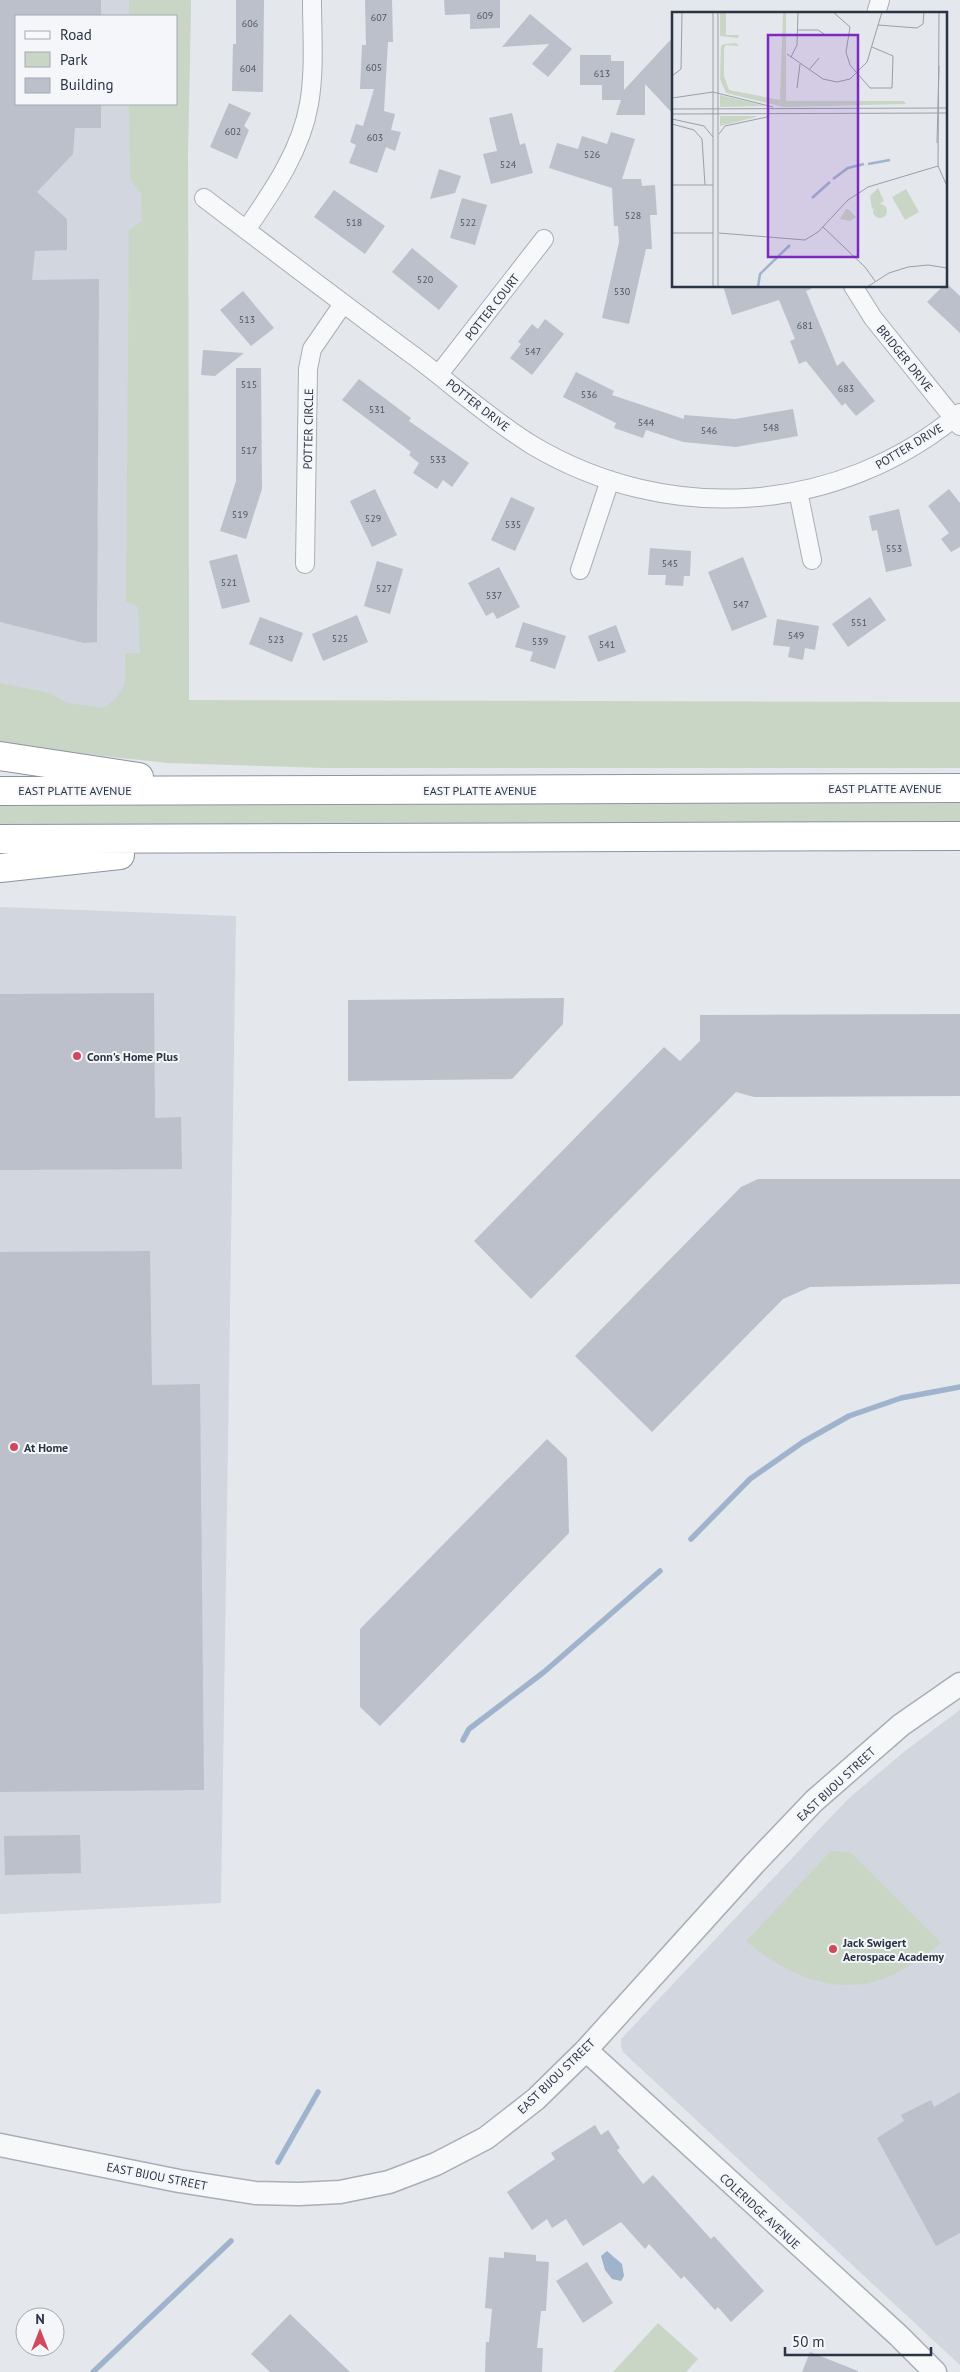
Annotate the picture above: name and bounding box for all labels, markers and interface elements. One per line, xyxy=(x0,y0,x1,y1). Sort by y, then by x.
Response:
house number: 609 xyxy=(477,9,493,22)
house number: 607 xyxy=(371,11,387,24)
inset map xyxy=(672,12,948,288)
legend xyxy=(15,15,178,105)
house number: 606 xyxy=(242,17,258,30)
text: Road xyxy=(60,25,92,44)
text: Park xyxy=(60,50,88,69)
house number: 605 xyxy=(366,61,382,74)
house number: 604 xyxy=(240,62,257,75)
house number: 613 xyxy=(594,67,610,80)
text: Building xyxy=(60,75,114,94)
house number: 602 xyxy=(225,125,241,138)
house number: 603 xyxy=(367,131,383,144)
house number: 526 xyxy=(584,148,600,161)
house number: 524 xyxy=(500,158,517,171)
house number: 528 xyxy=(625,209,641,222)
house number: 518 xyxy=(346,216,362,229)
house number: 522 xyxy=(460,216,476,229)
street label: POTTER COURT xyxy=(461,271,523,343)
house number: 520 xyxy=(417,273,434,286)
house number: 530 xyxy=(614,285,631,298)
house number: 513 xyxy=(239,313,255,326)
house number: 681 xyxy=(797,319,813,332)
street label: BRIDGER DRIVE xyxy=(874,322,936,394)
house number: 547 xyxy=(525,345,541,358)
street label: POTTER DRIVE xyxy=(443,376,513,434)
house number: 515 xyxy=(241,378,257,391)
house number: 683 xyxy=(838,382,854,395)
street label: POTTER CIRCLE xyxy=(300,388,316,470)
house number: 536 xyxy=(581,388,597,401)
house number: 531 xyxy=(369,403,385,416)
house number: 544 xyxy=(638,416,655,429)
street label: POTTER DRIVE xyxy=(872,420,946,472)
house number: 548 xyxy=(763,421,779,434)
house number: 546 xyxy=(701,424,717,437)
house number: 517 xyxy=(241,444,257,457)
house number: 533 xyxy=(430,453,446,466)
house number: 519 xyxy=(232,508,248,521)
house number: 529 xyxy=(365,512,381,525)
house number: 535 xyxy=(505,518,521,531)
house number: 553 xyxy=(886,542,902,555)
house number: 545 xyxy=(662,557,678,570)
house number: 521 xyxy=(221,576,237,589)
house number: 527 xyxy=(376,582,392,595)
house number: 537 xyxy=(486,589,502,602)
house number: 547 xyxy=(733,598,749,611)
house number: 551 xyxy=(851,616,867,629)
house number: 549 xyxy=(788,629,804,642)
house number: 525 xyxy=(332,632,348,645)
house number: 523 xyxy=(268,633,284,646)
house number: 539 xyxy=(532,635,548,648)
house number: 541 xyxy=(599,638,615,651)
street label: EAST PLATTE AVENUE xyxy=(828,781,942,796)
street label: EAST PLATTE AVENUE xyxy=(18,783,132,798)
street label: EAST PLATTE AVENUE xyxy=(423,783,537,798)
place label: Conn's Home Plus xyxy=(87,1049,178,1064)
marker: Conn's Home Plus xyxy=(71,1050,83,1062)
place label: At Home xyxy=(24,1440,68,1455)
marker: At Home xyxy=(8,1441,20,1453)
street label: EAST BIJOU STREET xyxy=(794,1743,879,1824)
place label: Jack Swigert Aerospace Academy xyxy=(842,1935,944,1964)
marker: Jack Swigert Aerospace Academy xyxy=(827,1943,839,1955)
street label: EAST BIJOU STREET xyxy=(514,2035,598,2117)
street label: EAST BIJOU STREET xyxy=(105,2159,209,2193)
street label: COLERIDGE AVENUE xyxy=(717,2170,803,2252)
north arrow xyxy=(15,2307,65,2357)
text: N xyxy=(35,2310,45,2328)
scale bar xyxy=(785,2324,931,2356)
text: 50 m xyxy=(792,2332,825,2351)

